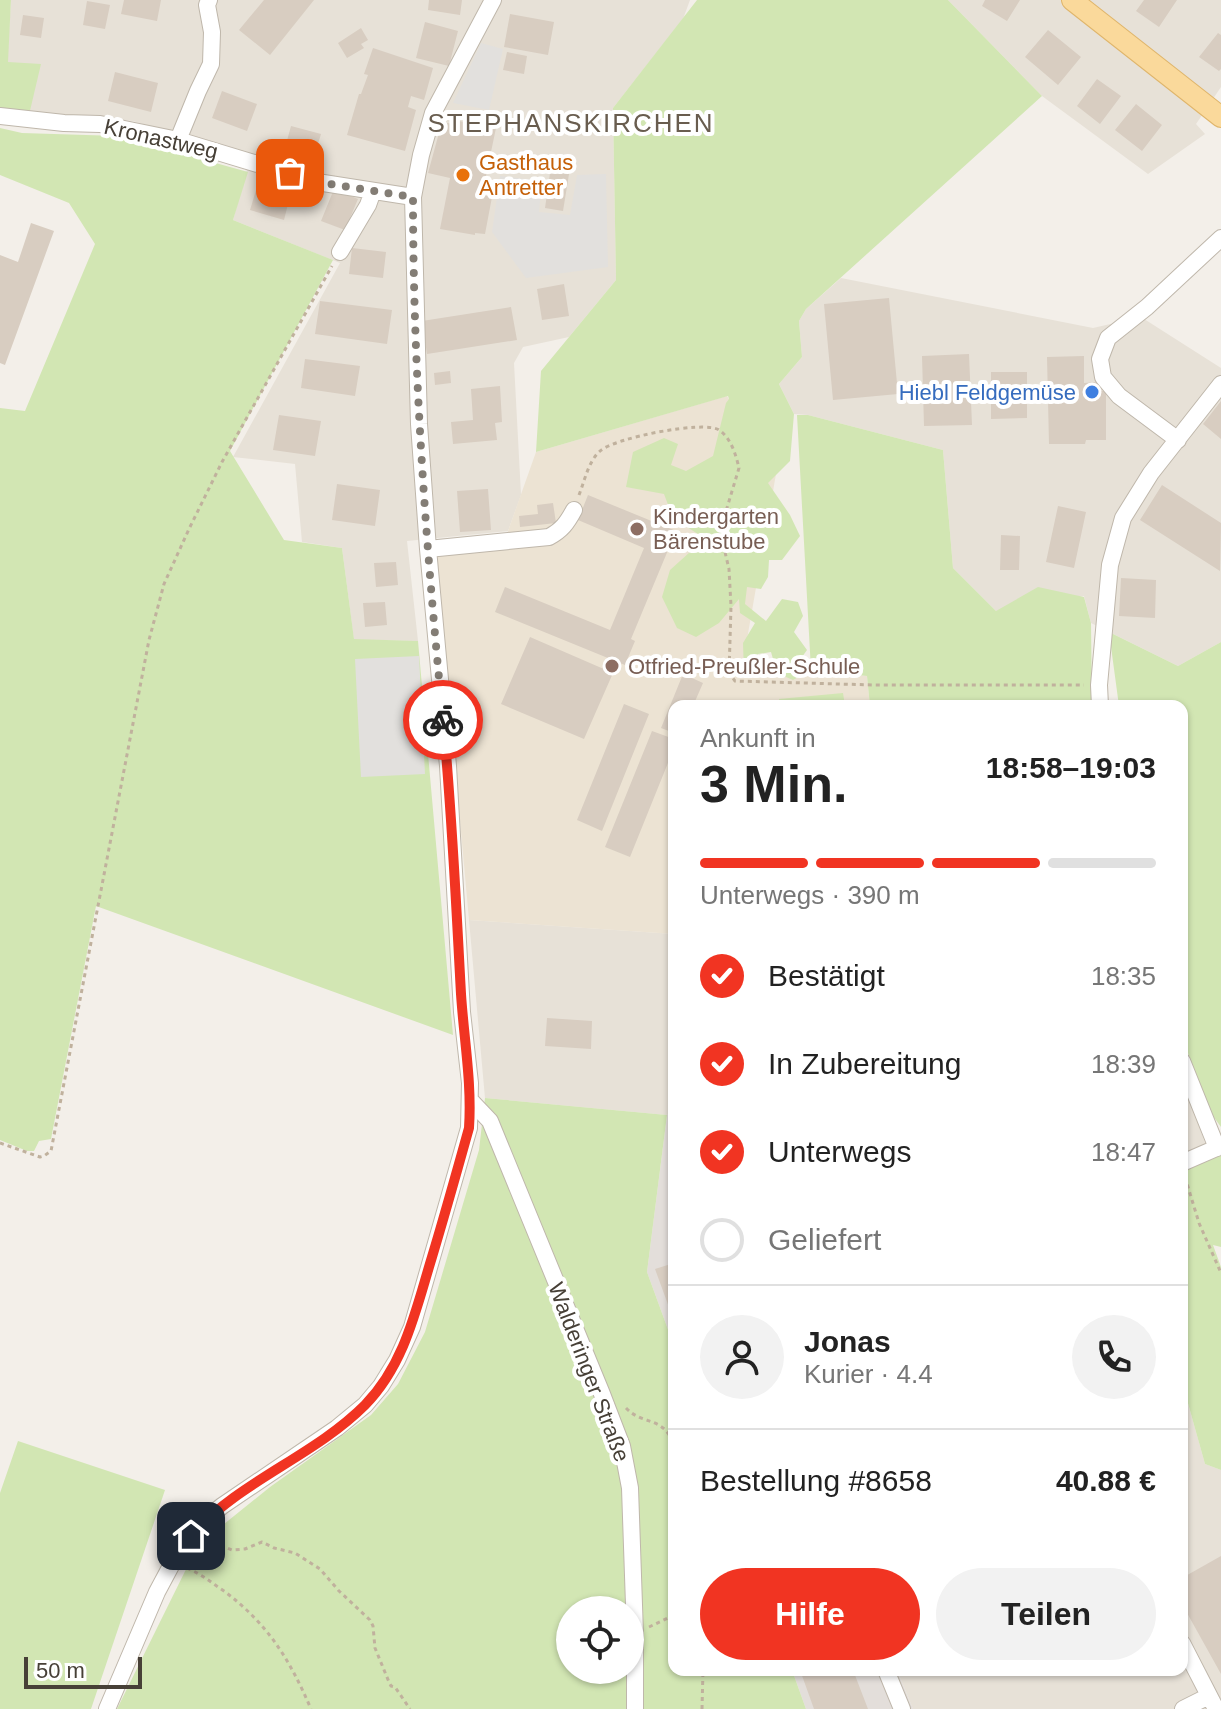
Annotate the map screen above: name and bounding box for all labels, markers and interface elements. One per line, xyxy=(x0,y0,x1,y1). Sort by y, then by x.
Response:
district label: STEPHANSKIRCHEN xyxy=(427,108,715,138)
street label: Kronastweg xyxy=(102,114,220,164)
pin xyxy=(256,139,324,207)
place label: Gasthaus Antretter xyxy=(479,150,573,200)
icon: bag xyxy=(268,151,312,195)
marker: Gasthaus Antretter xyxy=(454,166,472,184)
place label: Hiebl Feldgemüse xyxy=(899,380,1076,405)
marker: Hiebl Feldgemüse xyxy=(1083,383,1101,401)
place label: Kindergarten Bärenstube xyxy=(653,504,779,554)
marker: Kindergarten Bärenstube xyxy=(628,520,646,538)
place label: Otfried-Preußler-Schule xyxy=(628,654,860,679)
marker: Otfried-Preußler-Schule xyxy=(603,657,621,675)
courier xyxy=(403,680,483,760)
icon: bike xyxy=(421,698,465,742)
text: Ankunft in xyxy=(700,723,816,753)
text: 18:58–19:03 xyxy=(986,751,1156,784)
text: 3 Min. xyxy=(700,755,847,813)
text: Unterwegs · 390 m xyxy=(700,880,920,910)
icon: check xyxy=(700,954,744,998)
text: Bestätigt xyxy=(768,959,885,992)
text: 18:35 xyxy=(1091,961,1156,991)
icon: check xyxy=(700,1042,744,1086)
text: In Zubereitung xyxy=(768,1047,961,1080)
text: 18:39 xyxy=(1091,1049,1156,1079)
icon: check xyxy=(700,1130,744,1174)
text: Unterwegs xyxy=(768,1135,911,1168)
text: 18:47 xyxy=(1091,1137,1156,1167)
text: Geliefert xyxy=(768,1223,881,1256)
street label: Walderinger Straße xyxy=(543,1279,635,1465)
button: person xyxy=(700,1315,784,1399)
button: phone xyxy=(1072,1315,1156,1399)
text: Jonas xyxy=(804,1325,891,1358)
text: Kurier · 4.4 xyxy=(804,1359,933,1389)
text: Bestellung #8658 xyxy=(700,1464,932,1497)
text: 40.88 € xyxy=(1056,1464,1156,1497)
pin xyxy=(157,1502,225,1570)
icon: home xyxy=(169,1514,213,1558)
button: Hilfe xyxy=(700,1568,920,1660)
button: Teilen xyxy=(936,1568,1156,1660)
map controls xyxy=(556,1596,644,1684)
button: locate xyxy=(556,1596,644,1684)
scale bar xyxy=(24,1653,142,1689)
text: 50 m xyxy=(36,1658,85,1683)

